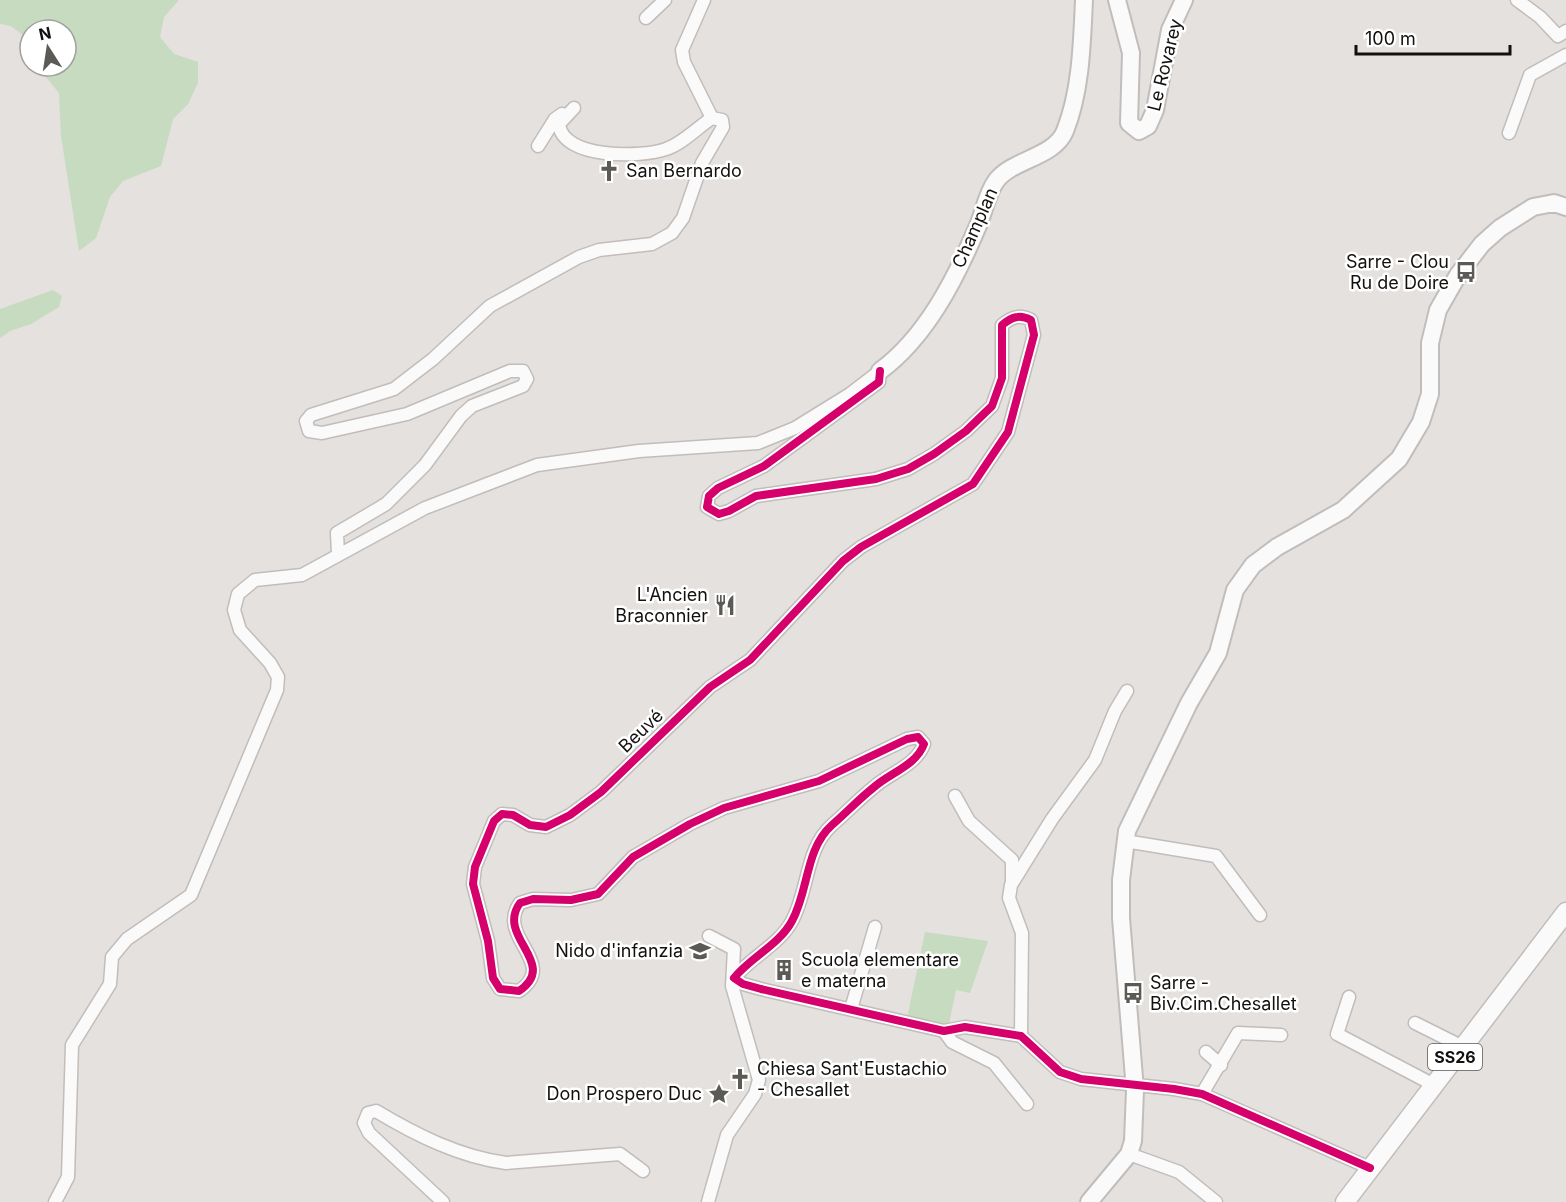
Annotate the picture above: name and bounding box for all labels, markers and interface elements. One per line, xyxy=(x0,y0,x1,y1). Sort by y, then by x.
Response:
street label: Le Rovarey xyxy=(1143,17,1186,113)
north arrow xyxy=(18,18,78,78)
scale bar xyxy=(1356,18,1510,56)
text: N xyxy=(37,22,53,44)
text: 100 m xyxy=(1365,28,1416,49)
church icon: San Bernardo xyxy=(597,159,621,183)
place label: San Bernardo xyxy=(626,160,742,181)
street label: Champlan xyxy=(948,184,1002,271)
place label: Sarre - Clou Ru de Doire xyxy=(1346,251,1449,293)
bus stop icon: Sarre - Clou Ru de Doire xyxy=(1454,260,1478,284)
place label: L'Ancien Braconnier xyxy=(615,584,708,626)
restaurant icon: L'Ancien Braconnier xyxy=(713,593,737,617)
street label: Beuvé xyxy=(614,705,667,757)
school or university icon: Nido d'infanzia xyxy=(688,939,712,963)
place label: Nido d'infanzia xyxy=(555,940,683,961)
place label: Scuola elementare e materna xyxy=(801,949,959,991)
building icon: Scuola elementare e materna xyxy=(772,958,796,982)
place label: Sarre - Biv.Cim.Chesallet xyxy=(1150,972,1297,1014)
bus stop icon: Sarre - Biv.Cim.Chesallet xyxy=(1121,981,1145,1005)
road number: SS26 xyxy=(1428,1044,1482,1070)
place label: Chiesa Sant'Eustachio - Chesallet xyxy=(757,1058,947,1100)
church icon: Chiesa Sant'Eustachio - Chesallet xyxy=(728,1067,752,1091)
place icon: Don Prospero Duc xyxy=(707,1082,731,1106)
place label: Don Prospero Duc xyxy=(546,1083,702,1104)

